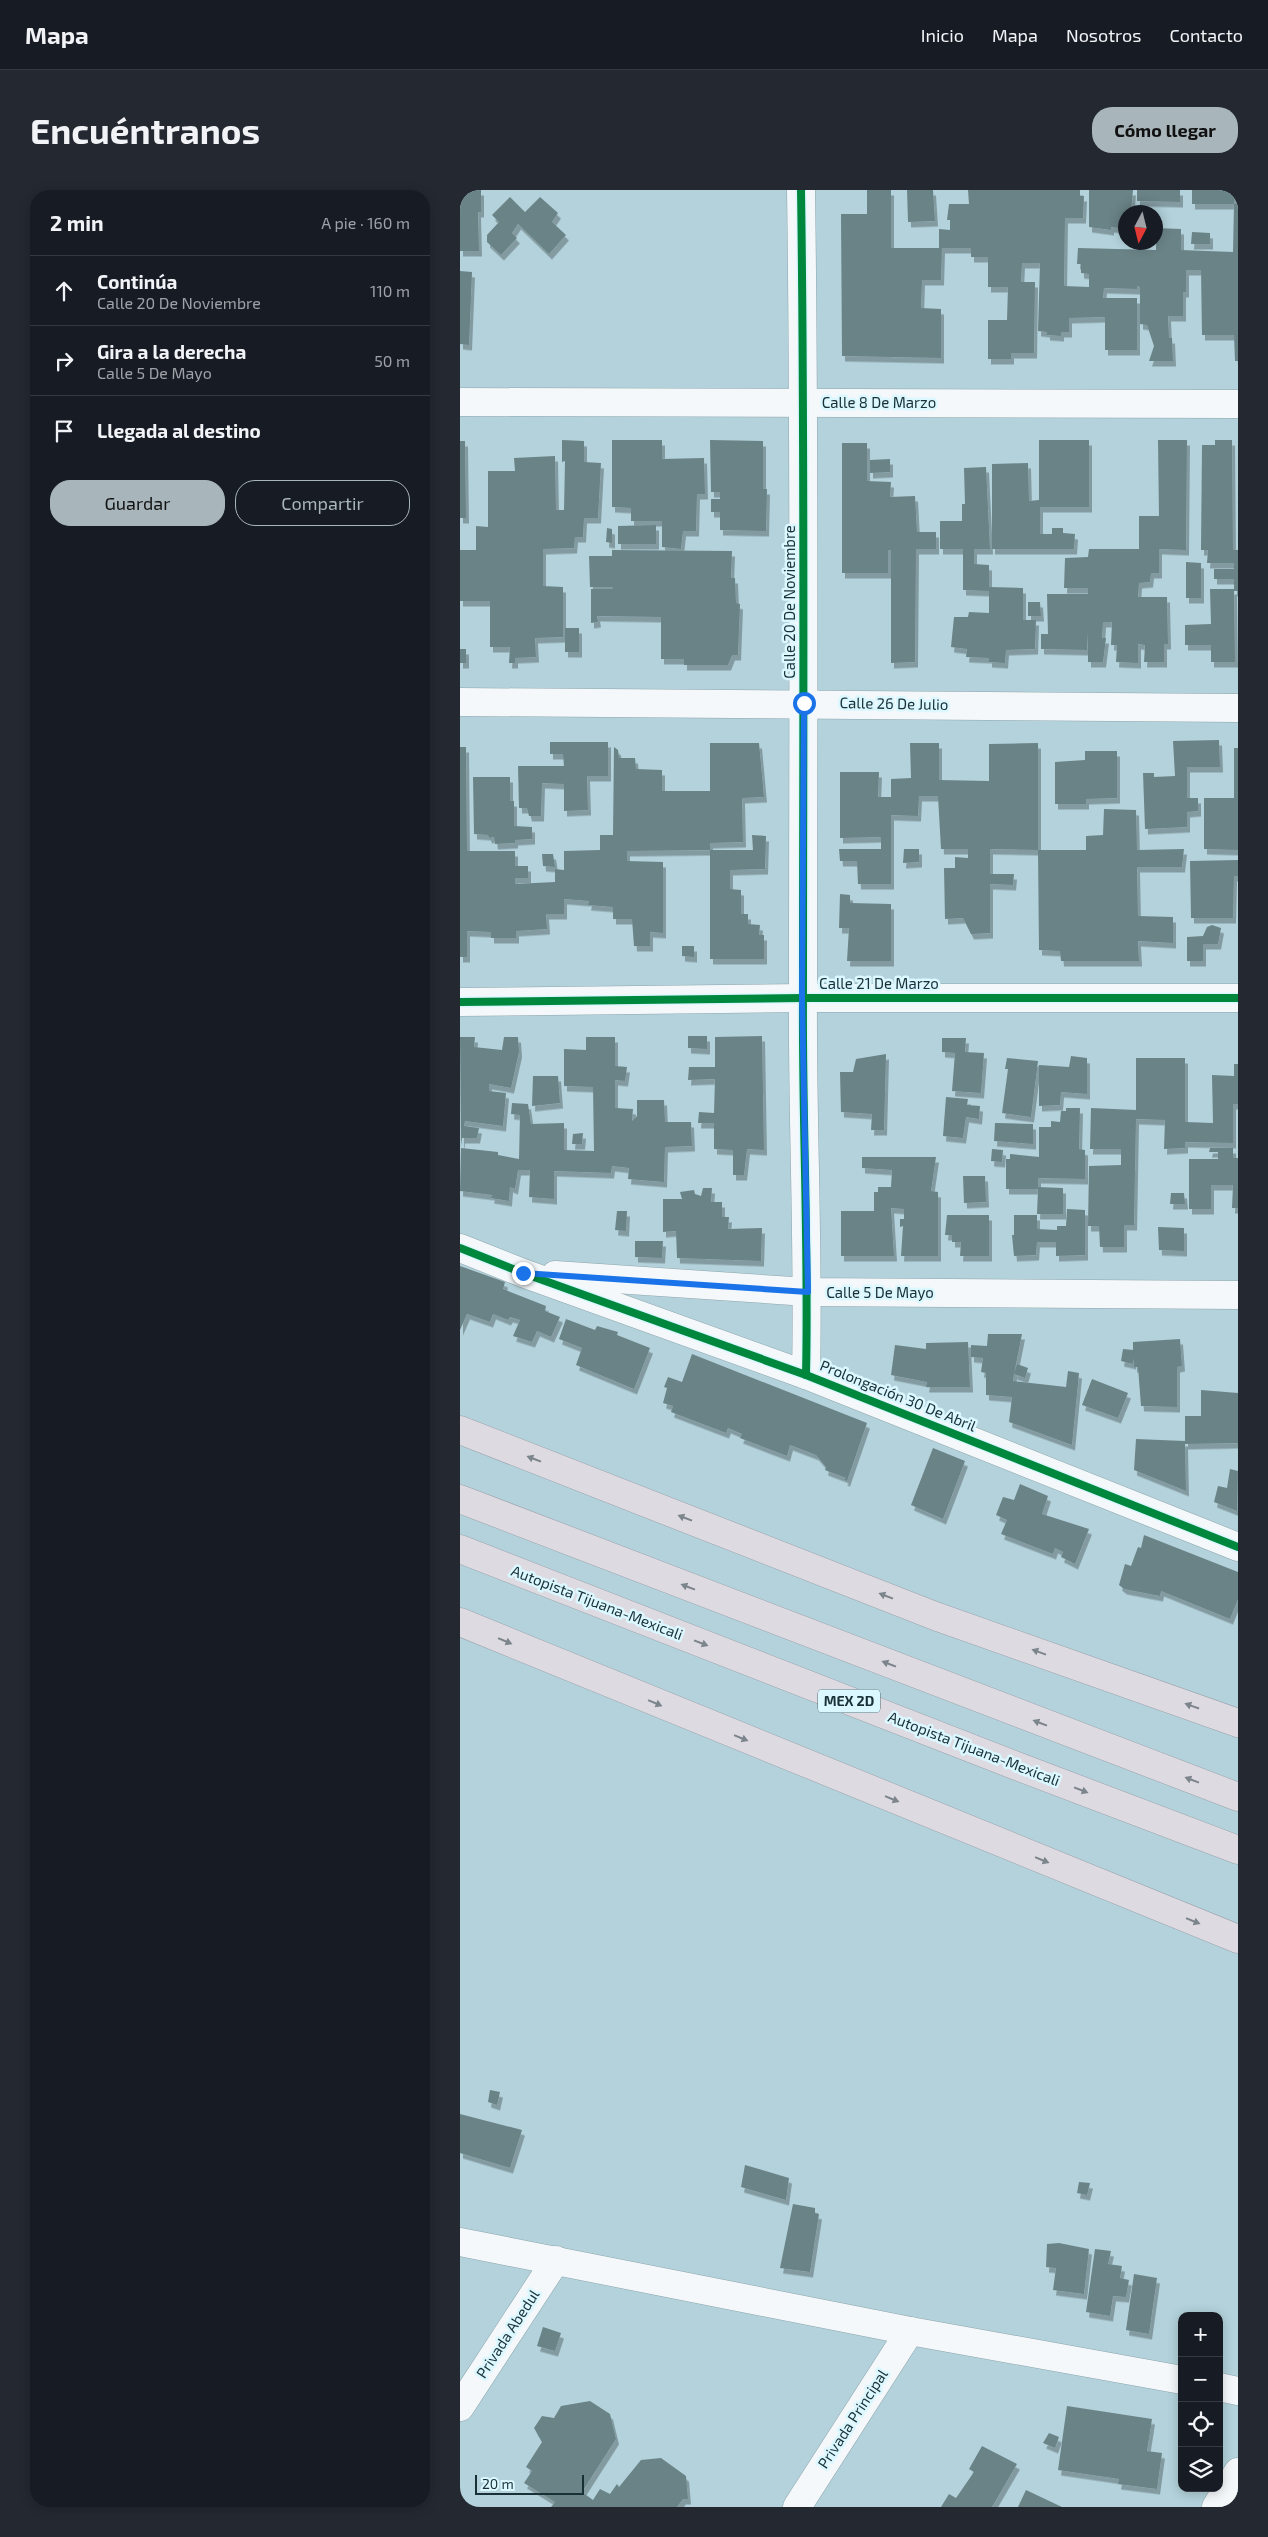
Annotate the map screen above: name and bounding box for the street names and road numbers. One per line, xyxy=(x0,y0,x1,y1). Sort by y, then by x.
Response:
street label: Calle 8 De Marzo xyxy=(822,393,936,411)
street label: Calle 20 De Noviembre xyxy=(780,525,798,679)
street label: Calle 26 De Julio xyxy=(839,693,949,713)
street label: Calle 21 De Marzo xyxy=(819,974,939,992)
street label: Calle 5 De Mayo xyxy=(826,1283,934,1301)
street label: Prolongación 30 De Abril xyxy=(818,1355,980,1435)
street label: Autopista Tijuana-Mexicali xyxy=(509,1561,686,1644)
road number: MEX 2D xyxy=(818,1690,880,1712)
street label: Autopista Tijuana-Mexicali xyxy=(886,1707,1063,1790)
street label: Privada Abedul xyxy=(472,2285,543,2381)
street label: Privada Principal xyxy=(813,2365,891,2471)

